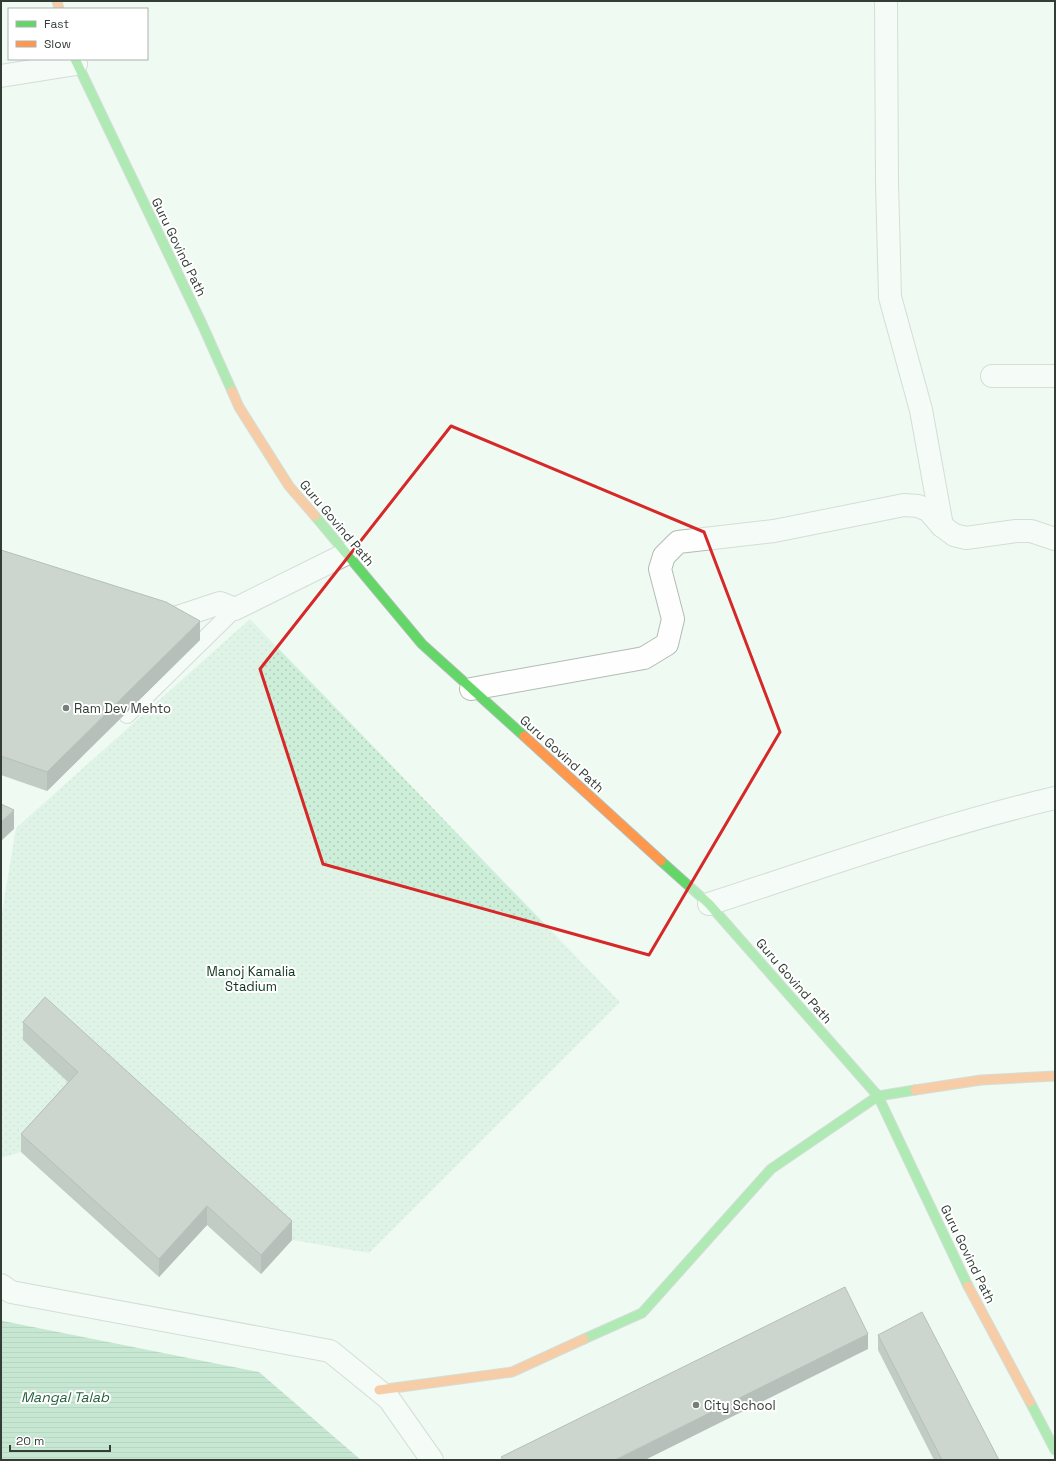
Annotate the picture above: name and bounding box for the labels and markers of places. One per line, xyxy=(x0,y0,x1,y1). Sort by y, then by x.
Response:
place label: Ram Dev Mehto xyxy=(74,700,171,717)
marker: Ram Dev Mehto xyxy=(61,703,71,713)
place label: City School xyxy=(704,1397,776,1414)
marker: City School xyxy=(691,1400,701,1410)

